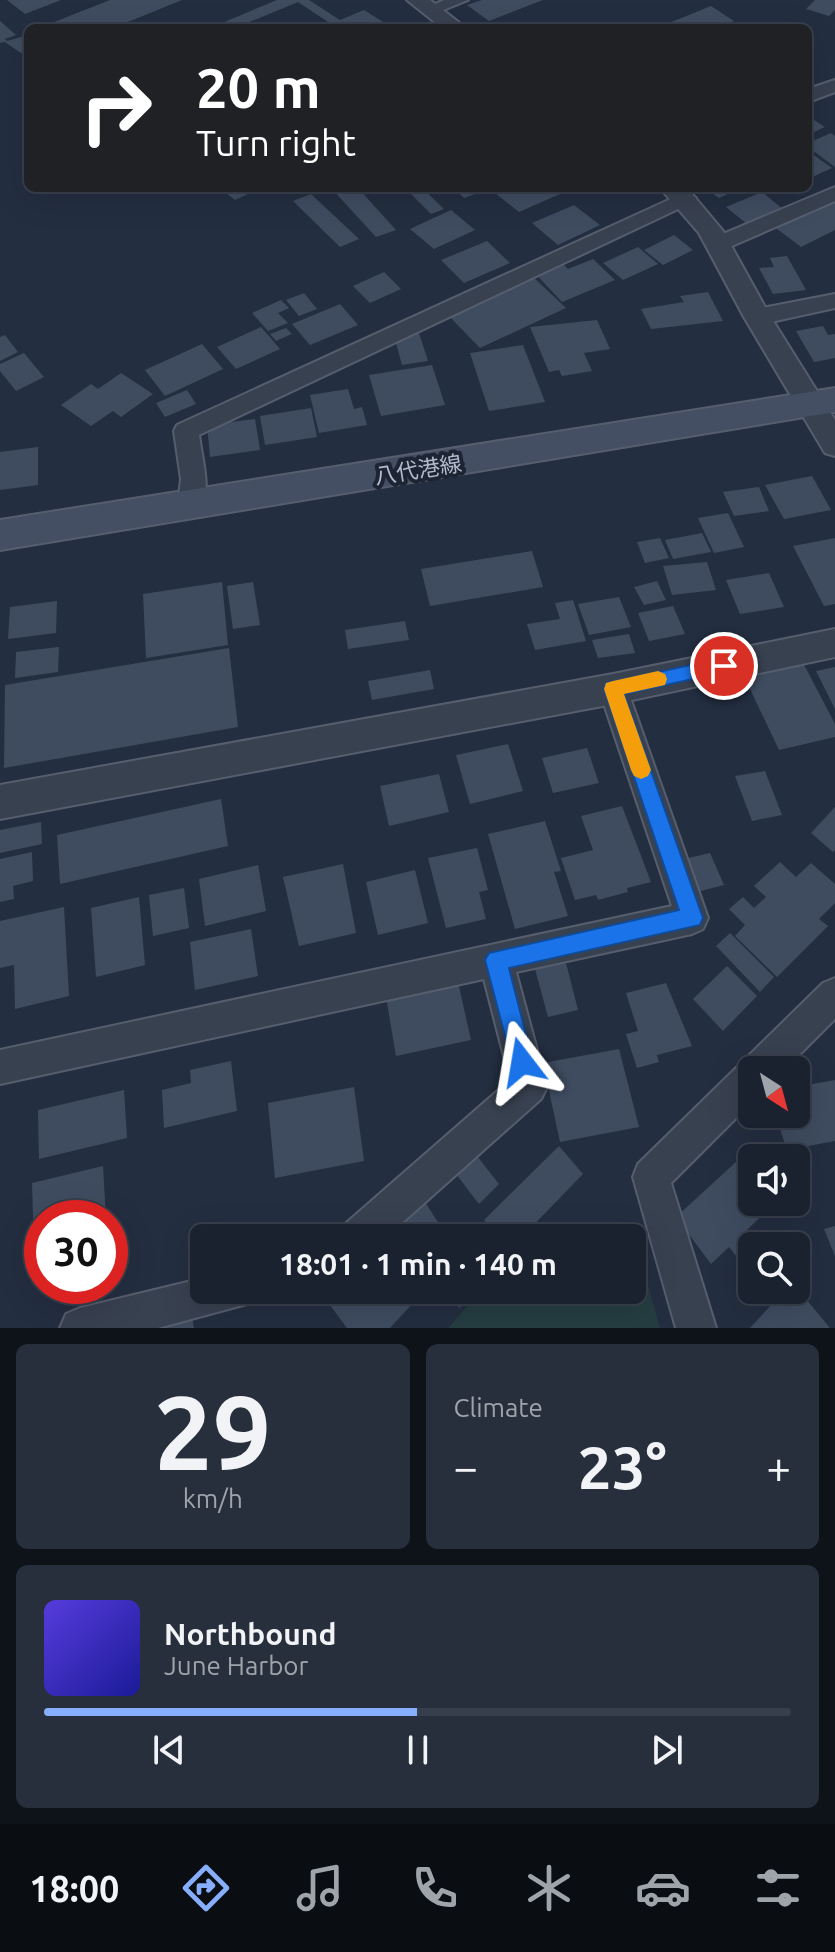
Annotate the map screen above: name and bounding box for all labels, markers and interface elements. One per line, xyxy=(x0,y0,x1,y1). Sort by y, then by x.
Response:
icon: right xyxy=(64,56,168,160)
text: 20 m xyxy=(196,56,321,119)
text: Turn right xyxy=(196,122,356,163)
street label: 八代港線 xyxy=(373,450,463,488)
pin xyxy=(690,632,758,700)
icon: arrive xyxy=(702,644,746,688)
position arrow xyxy=(480,1020,564,1104)
north arrow xyxy=(738,1056,810,1128)
map controls xyxy=(738,1056,810,1304)
button: sound xyxy=(738,1144,810,1216)
speed limit sign: 30 xyxy=(24,1200,128,1304)
button: search xyxy=(738,1232,810,1304)
text: 18:01 · 1 min · 140 m xyxy=(279,1247,557,1281)
text: 29 xyxy=(154,1373,271,1490)
text: Climate xyxy=(454,1393,543,1422)
text: 23° xyxy=(578,1433,667,1500)
text: − xyxy=(454,1442,478,1491)
text: + xyxy=(766,1442,791,1491)
text: km/h xyxy=(183,1484,243,1513)
text: Northbound xyxy=(164,1617,336,1651)
text: June Harbor xyxy=(164,1651,308,1680)
icon: previous xyxy=(147,1728,191,1772)
icon: pause xyxy=(396,1728,440,1772)
icon: next xyxy=(645,1728,689,1772)
icon: directions xyxy=(178,1860,234,1916)
icon: music xyxy=(292,1860,348,1916)
icon: phone xyxy=(407,1860,463,1916)
icon: climate xyxy=(521,1860,577,1916)
icon: car xyxy=(635,1860,691,1916)
icon: filters xyxy=(750,1860,806,1916)
text: 18:00 xyxy=(29,1868,119,1909)

